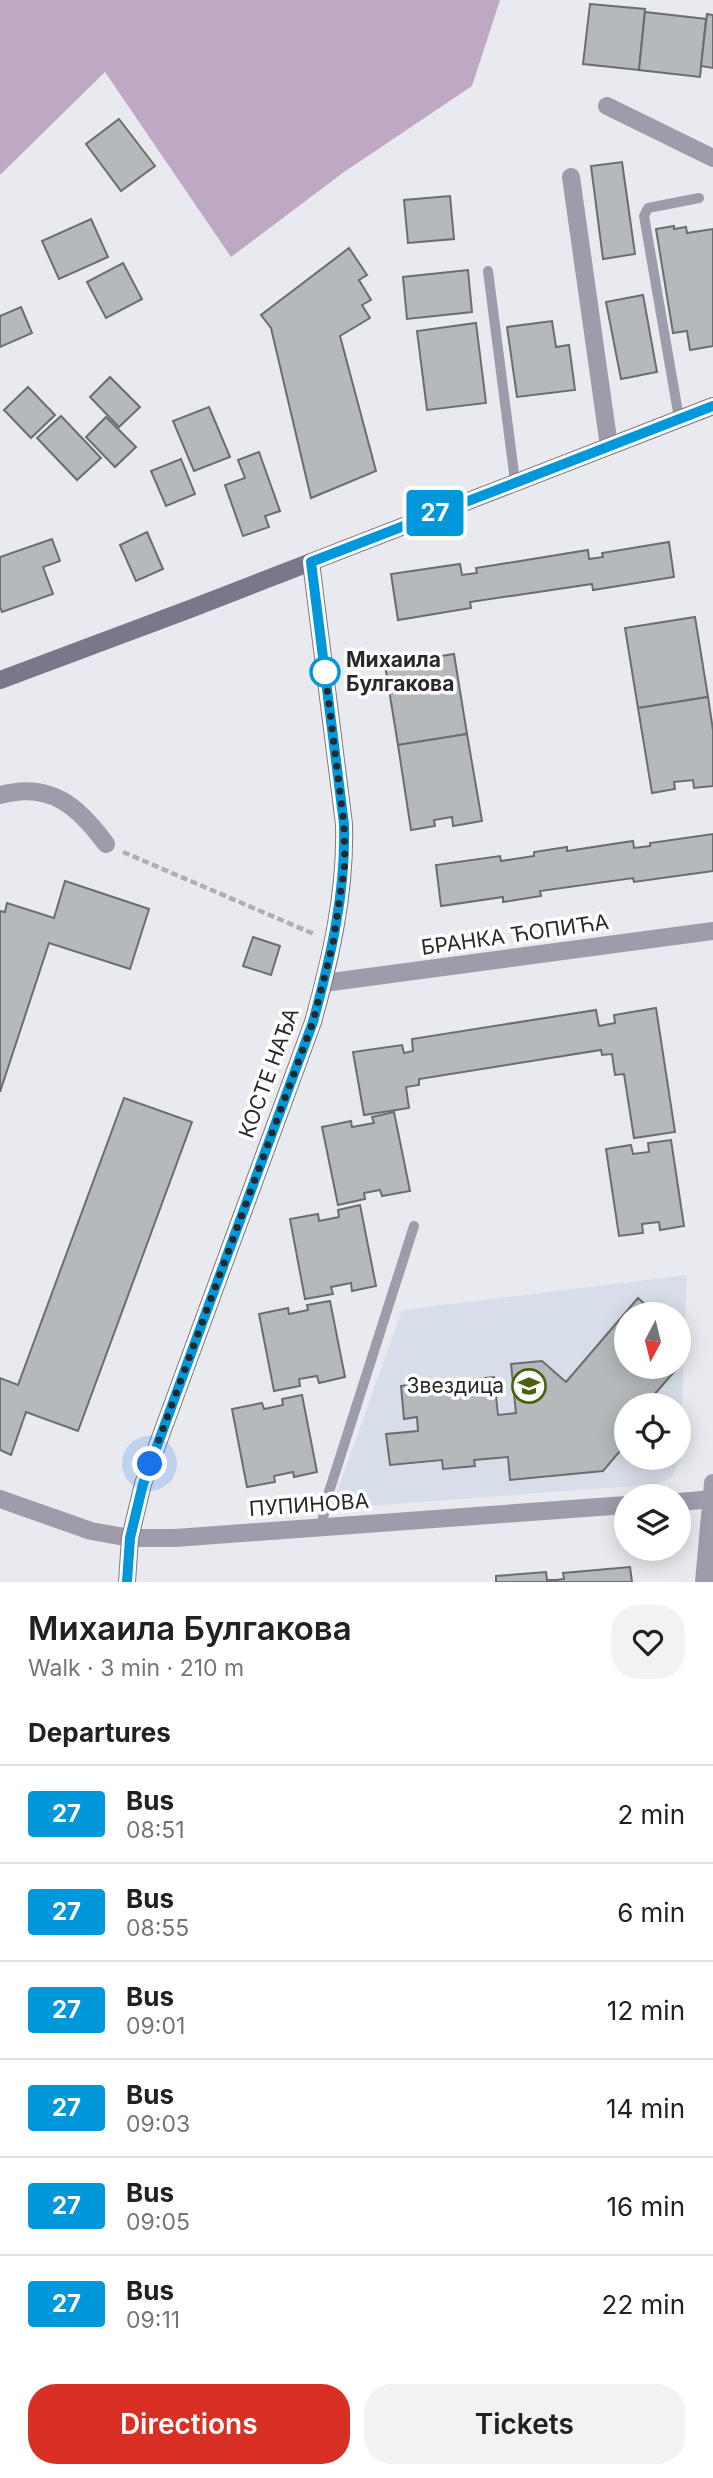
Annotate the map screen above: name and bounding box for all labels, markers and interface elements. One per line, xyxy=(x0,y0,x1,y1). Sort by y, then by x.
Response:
line badge: 27 xyxy=(404,490,466,536)
text: 27 xyxy=(420,498,450,527)
place label: Михаила Булгакова xyxy=(346,647,454,696)
marker: Михаила Булгакова xyxy=(310,657,340,687)
street label: БРАНКА ЋОПИЋА xyxy=(420,909,610,960)
street label: КОСТЕ НАЂА xyxy=(233,1004,304,1141)
north arrow xyxy=(614,1302,691,1379)
map controls xyxy=(614,1302,691,1561)
school or university icon: Звездица xyxy=(510,1367,548,1405)
place label: Звездица xyxy=(407,1373,504,1398)
button: locate xyxy=(614,1393,691,1470)
your location xyxy=(132,1446,167,1481)
button: layers xyxy=(614,1484,691,1561)
street label: ПУПИНОВА xyxy=(248,1488,370,1521)
button: heart xyxy=(611,1605,685,1679)
text: Михаила Булгакова xyxy=(28,1608,352,1648)
text: Walk · 3 min · 210 m xyxy=(28,1654,244,1682)
text: Departures xyxy=(28,1717,171,1748)
text: Bus xyxy=(126,1785,174,1816)
text: 27 xyxy=(52,1799,81,1828)
text: 2 min xyxy=(617,1799,685,1830)
text: 08:51 xyxy=(126,1816,185,1844)
text: Bus xyxy=(126,1883,174,1914)
text: 27 xyxy=(52,1897,81,1926)
text: 6 min xyxy=(617,1897,685,1928)
text: 08:55 xyxy=(126,1914,189,1942)
text: Bus xyxy=(126,1981,174,2012)
text: 27 xyxy=(52,1995,81,2024)
text: 12 min xyxy=(607,1995,685,2026)
text: 09:01 xyxy=(126,2012,185,2040)
text: Bus xyxy=(126,2079,174,2110)
text: 27 xyxy=(52,2093,81,2122)
text: 14 min xyxy=(606,2093,685,2124)
text: 09:03 xyxy=(126,2110,190,2138)
text: Bus xyxy=(126,2177,174,2208)
text: 27 xyxy=(52,2191,81,2220)
text: 16 min xyxy=(607,2191,685,2222)
text: 09:05 xyxy=(126,2208,190,2236)
text: Bus xyxy=(126,2275,174,2306)
text: 27 xyxy=(52,2289,81,2318)
text: 22 min xyxy=(602,2289,685,2320)
text: 09:11 xyxy=(126,2306,180,2334)
button: Directions xyxy=(28,2384,350,2464)
button: Tickets xyxy=(364,2384,685,2464)

